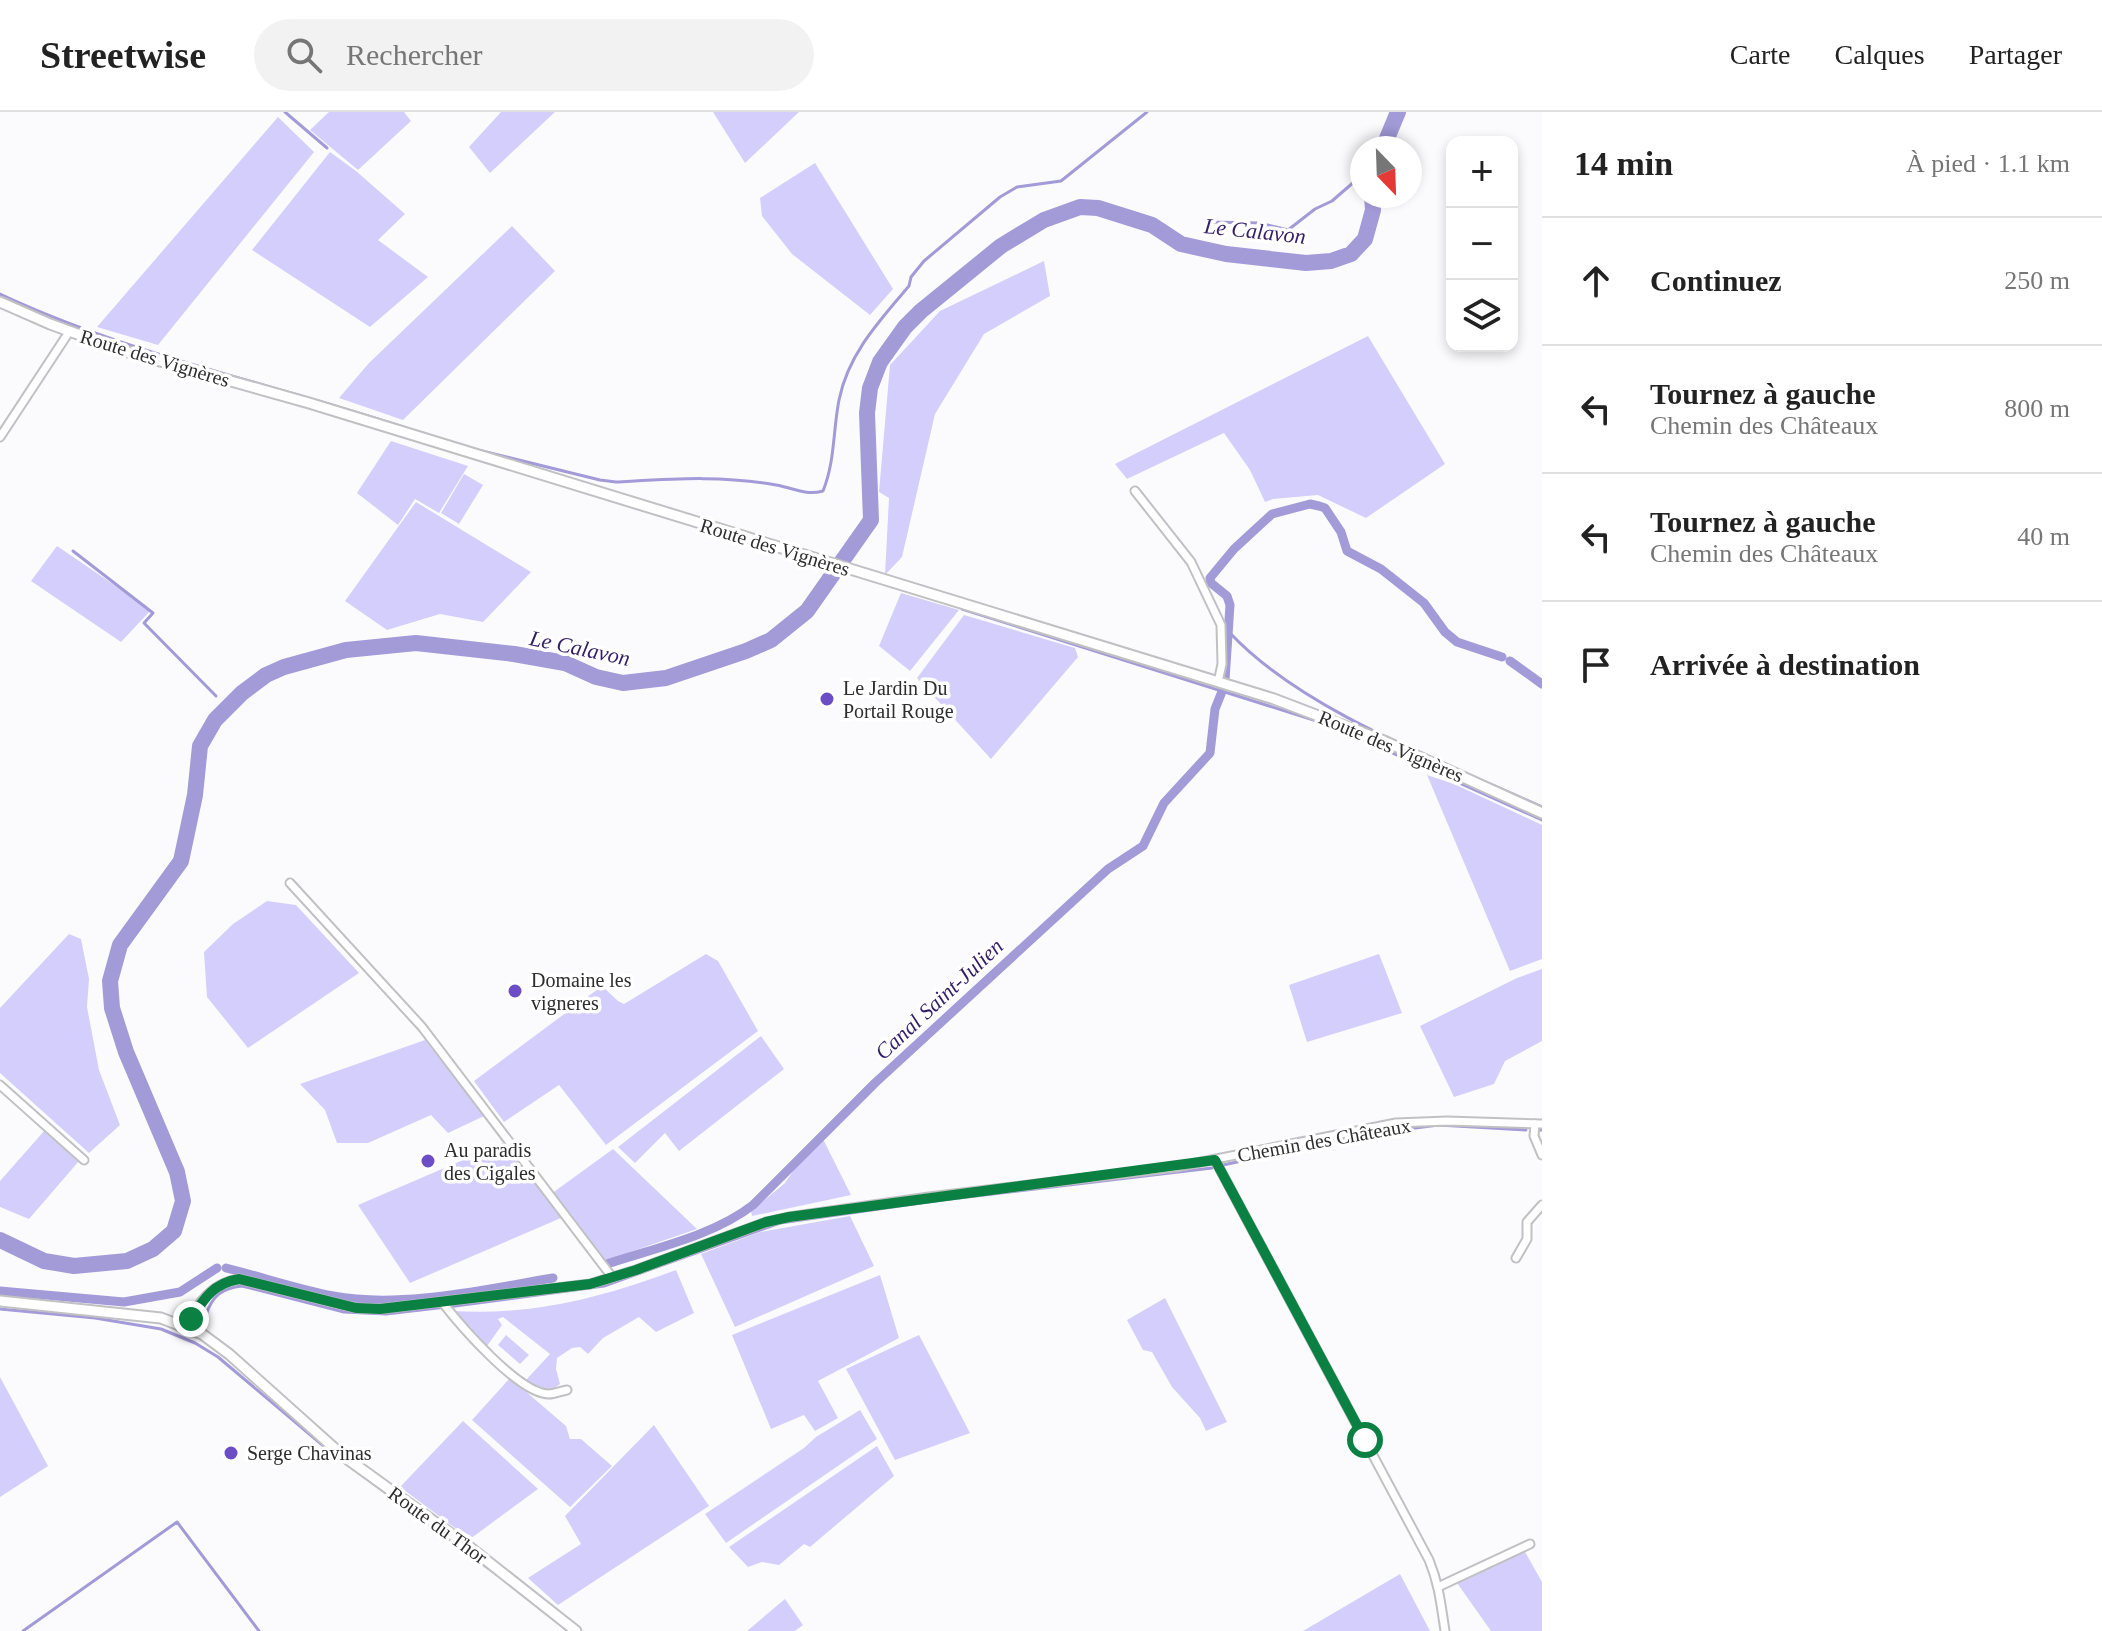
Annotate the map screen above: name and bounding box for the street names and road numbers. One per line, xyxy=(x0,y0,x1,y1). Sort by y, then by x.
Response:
street label: Route des Vignères xyxy=(77,325,233,392)
street label: Route des Vignères xyxy=(697,514,853,581)
street label: Route des Vignères xyxy=(1315,706,1467,787)
street label: Chemin des Châteaux xyxy=(1236,1114,1412,1166)
street label: Route du Thor xyxy=(384,1482,492,1568)

